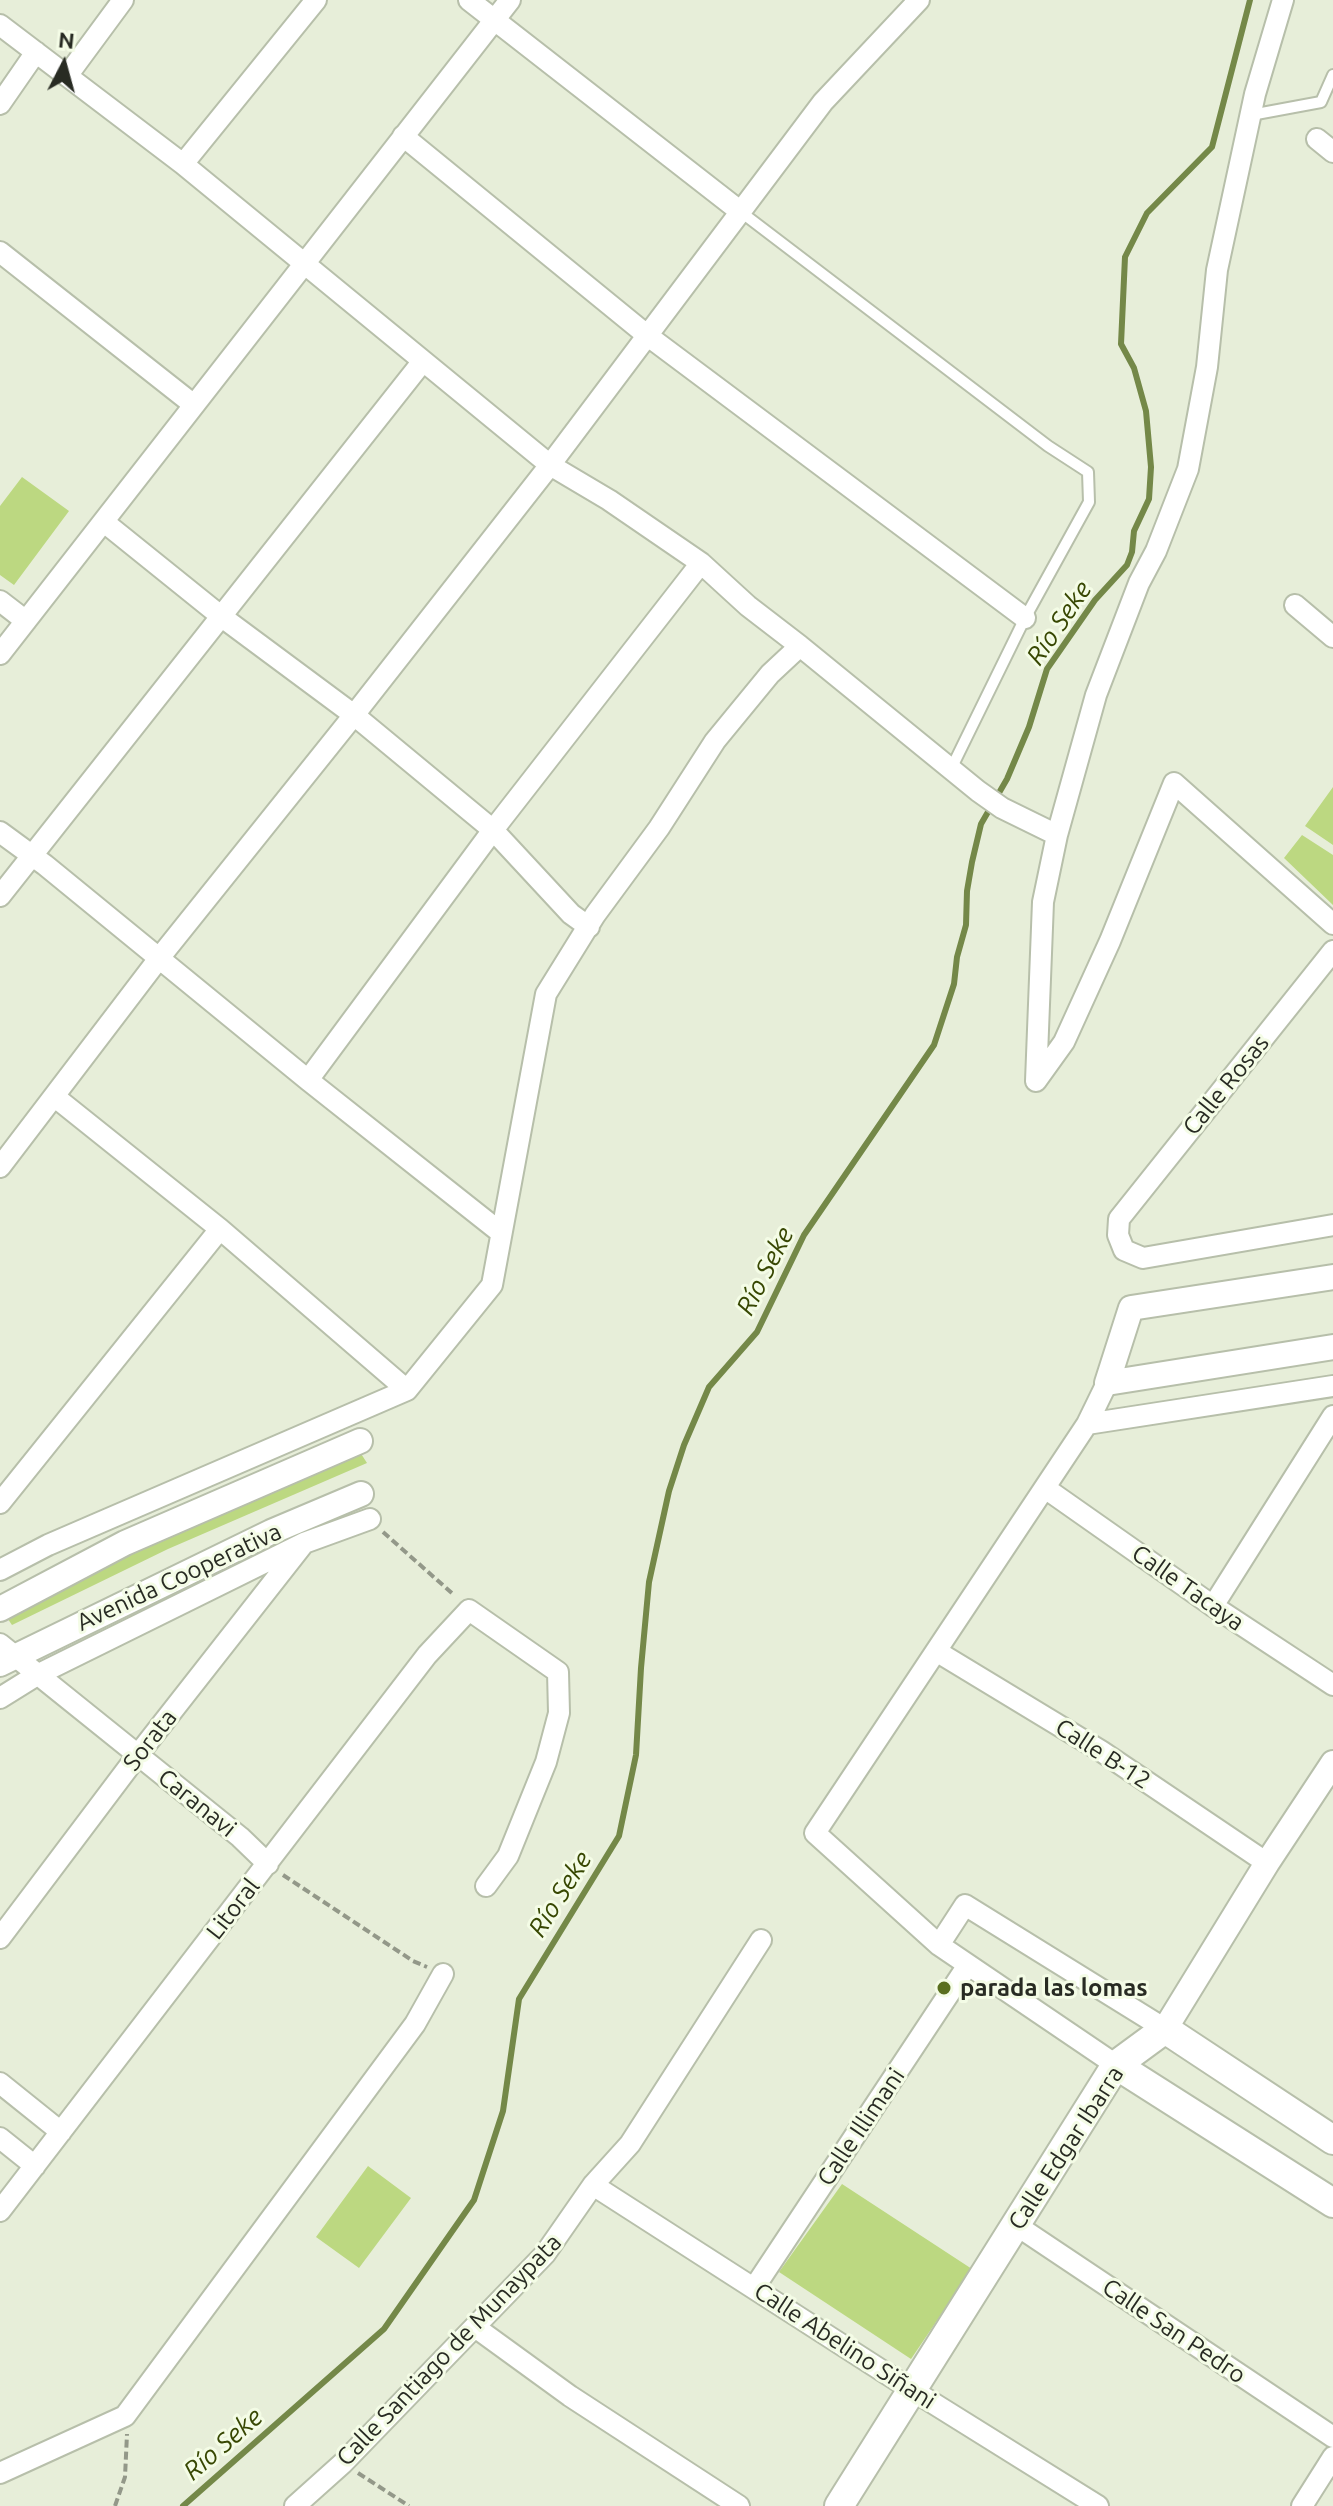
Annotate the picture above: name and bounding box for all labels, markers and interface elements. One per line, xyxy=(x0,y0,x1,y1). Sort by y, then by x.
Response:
north arrow xyxy=(24,24,104,104)
text: N xyxy=(57,26,76,53)
water label: Río Seke xyxy=(1020,575,1098,671)
street label: Calle Rosas xyxy=(1177,1029,1275,1141)
water label: Río Seke xyxy=(730,1222,800,1320)
street label: Avenida Cooperativa xyxy=(72,1517,286,1637)
street label: Calle Tacaya xyxy=(1126,1539,1250,1637)
street label: Sorata xyxy=(117,1704,183,1776)
street label: Calle B-12 xyxy=(1050,1713,1156,1795)
street label: Caranavi xyxy=(152,1763,242,1843)
water label: Río Seke xyxy=(522,1846,598,1942)
street label: Litoral xyxy=(200,1873,266,1945)
place label: parada las lomas xyxy=(960,1974,1148,2002)
marker: parada las lomas xyxy=(935,1979,953,1997)
street label: Calle Edgar Ibarra xyxy=(1002,2061,1130,2235)
street label: Calle Illimani xyxy=(811,2063,911,2191)
street label: Calle Santiago de Munaypata xyxy=(331,2228,567,2472)
street label: Calle San Pedro xyxy=(1097,2272,1251,2390)
street label: Calle Abelino Siñani xyxy=(749,2277,941,2415)
water label: Río Seke xyxy=(177,2401,269,2487)

